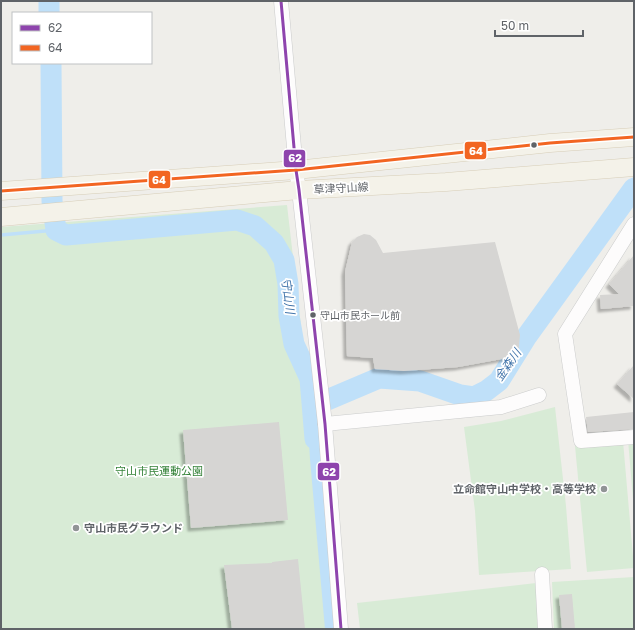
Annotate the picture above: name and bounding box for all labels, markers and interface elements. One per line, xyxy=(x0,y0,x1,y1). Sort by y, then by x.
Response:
legend xyxy=(12,12,152,64)
scale bar xyxy=(495,12,583,38)
text: 50 m xyxy=(501,18,529,33)
text: 62 xyxy=(48,20,62,35)
text: 64 xyxy=(48,40,63,55)
unlabelled marker xyxy=(529,140,539,150)
line badge: 64 xyxy=(464,141,487,160)
text: 64 xyxy=(469,144,483,157)
line badge: 62 xyxy=(283,149,306,168)
text: 62 xyxy=(288,151,302,164)
line badge: 64 xyxy=(148,170,171,189)
text: 64 xyxy=(152,173,166,186)
street label: 草津守山線 xyxy=(313,180,369,195)
water label: 守山川 xyxy=(279,277,298,317)
place label: 守山市民ホール前 xyxy=(320,309,400,321)
marker: 守山市民ホール前 xyxy=(308,310,318,320)
water label: 金森川 xyxy=(491,344,525,384)
line badge: 62 xyxy=(317,462,340,481)
park label: 守山市民運動公園 xyxy=(115,464,203,477)
text: 62 xyxy=(322,465,336,478)
place label: 立命館守山中学校・高等学校 xyxy=(453,482,596,495)
marker: 立命館守山中学校・高等学校 xyxy=(599,484,609,494)
place label: 守山市民グラウンド xyxy=(84,521,183,534)
marker: 守山市民グラウンド xyxy=(71,523,81,533)

